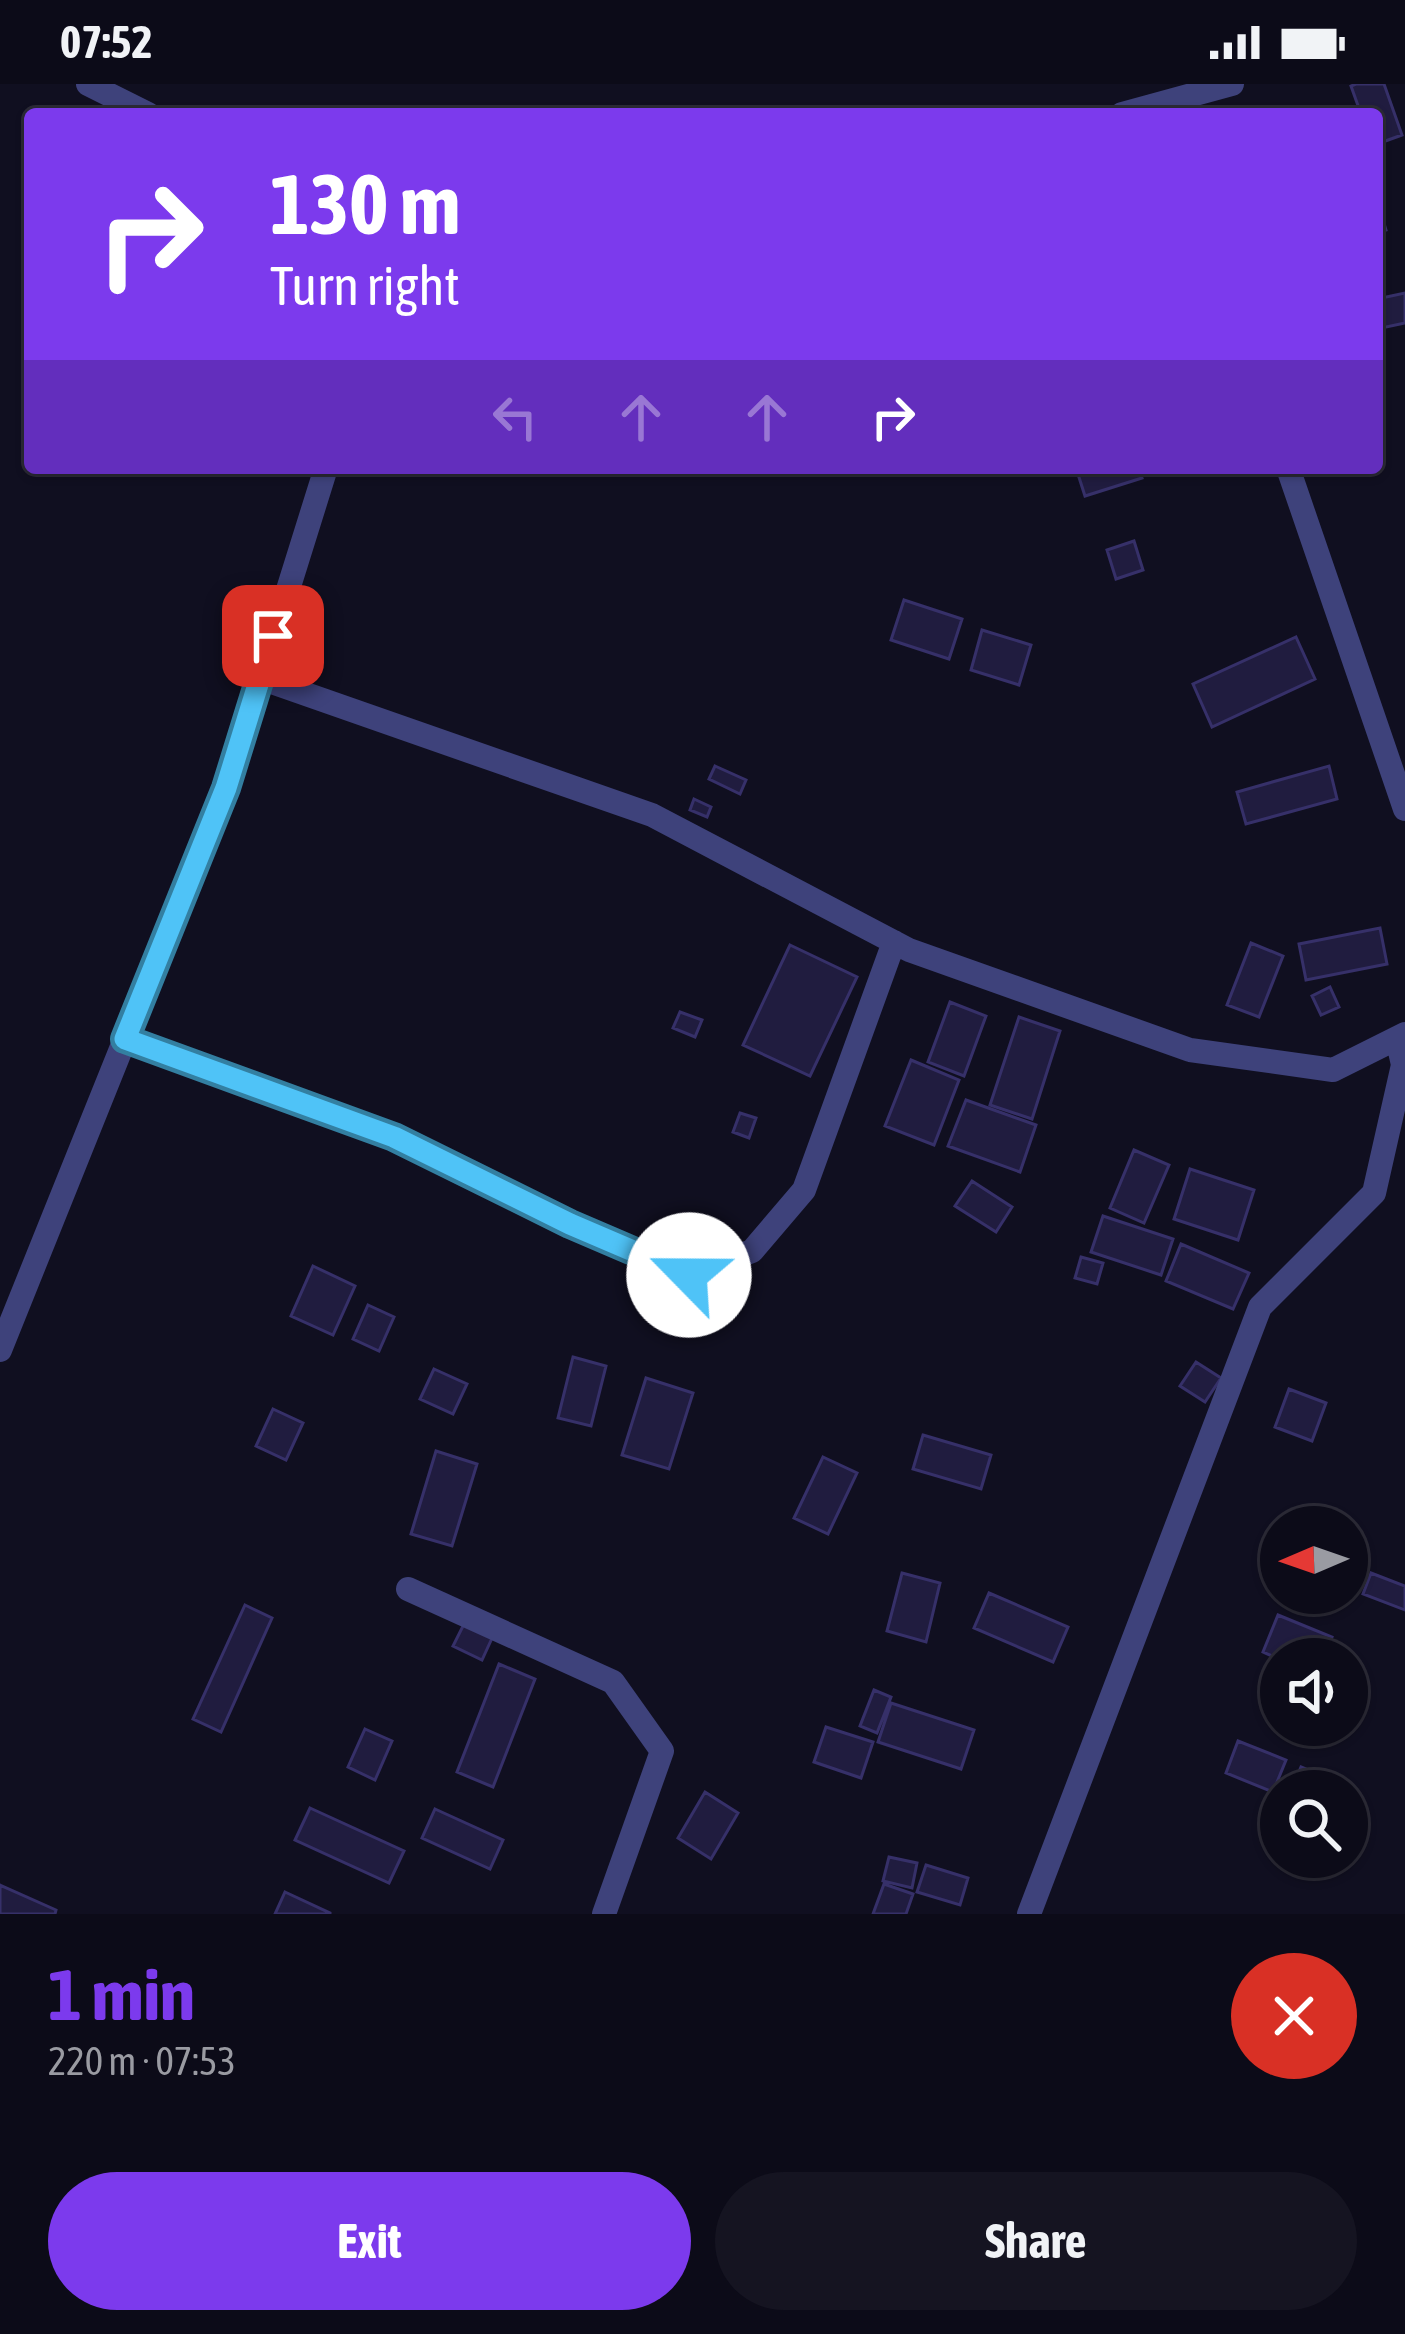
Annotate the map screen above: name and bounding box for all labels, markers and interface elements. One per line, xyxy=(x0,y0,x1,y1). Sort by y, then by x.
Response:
text: 07:52 xyxy=(60,16,153,68)
icon: right xyxy=(72,156,228,312)
text: 130 m xyxy=(270,156,460,252)
text: Turn right xyxy=(270,255,460,316)
icon: left xyxy=(482,384,548,450)
icon: ahead xyxy=(608,384,674,450)
icon: ahead xyxy=(734,384,800,450)
icon: right xyxy=(860,384,926,450)
pin xyxy=(222,585,324,687)
icon: arrive xyxy=(240,603,306,669)
position arrow xyxy=(626,1212,752,1338)
north arrow xyxy=(1260,1506,1368,1614)
map controls xyxy=(1260,1506,1368,1878)
button: sound xyxy=(1260,1638,1368,1746)
button: search xyxy=(1260,1770,1368,1878)
text: 1 min xyxy=(48,1953,195,2035)
button: close xyxy=(1231,1953,1357,2079)
text: 220 m · 07:53 xyxy=(48,2039,236,2083)
button: Exit xyxy=(48,2172,691,2310)
button: Share xyxy=(715,2172,1357,2310)

